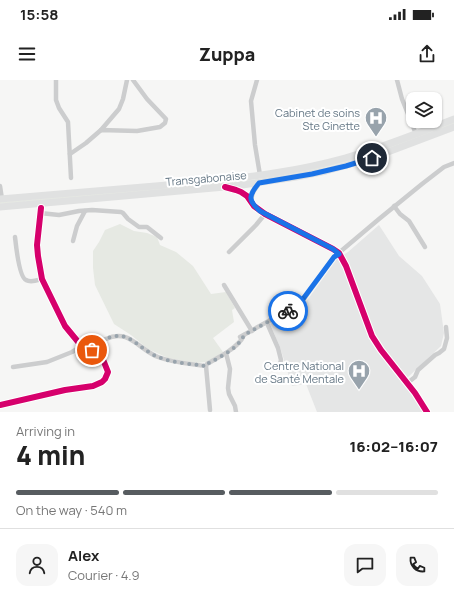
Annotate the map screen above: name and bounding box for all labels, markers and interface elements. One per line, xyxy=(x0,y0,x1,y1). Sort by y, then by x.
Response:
text: 15:58 xyxy=(20,4,58,25)
text: Zuppa xyxy=(199,42,255,66)
icon: menu xyxy=(16,43,38,65)
icon: share xyxy=(416,43,438,65)
map controls xyxy=(406,92,442,128)
button: layers xyxy=(406,92,442,128)
place label: Cabinet de soins Ste Ginette xyxy=(275,105,361,133)
hospital icon: Cabinet de soins Ste Ginette xyxy=(363,105,389,138)
pin xyxy=(355,141,389,175)
icon: home xyxy=(361,147,383,169)
street label: Transgabonaise xyxy=(165,167,248,189)
courier xyxy=(268,291,308,331)
icon: bike xyxy=(277,300,299,322)
pin xyxy=(75,333,109,367)
icon: bag xyxy=(81,339,103,361)
place label: Centre National de Santé Mentale xyxy=(255,358,345,386)
hospital icon: Centre National de Santé Mentale xyxy=(346,358,372,391)
text: Arriving in xyxy=(16,422,75,440)
text: 16:02–16:07 xyxy=(349,436,438,457)
text: 4 min xyxy=(16,437,85,473)
text: On the way · 540 m xyxy=(16,501,127,519)
button: person xyxy=(16,544,58,586)
button: chat xyxy=(344,544,386,586)
button: phone xyxy=(396,544,438,586)
text: Alex xyxy=(68,545,99,566)
text: Courier · 4.9 xyxy=(68,566,140,584)

